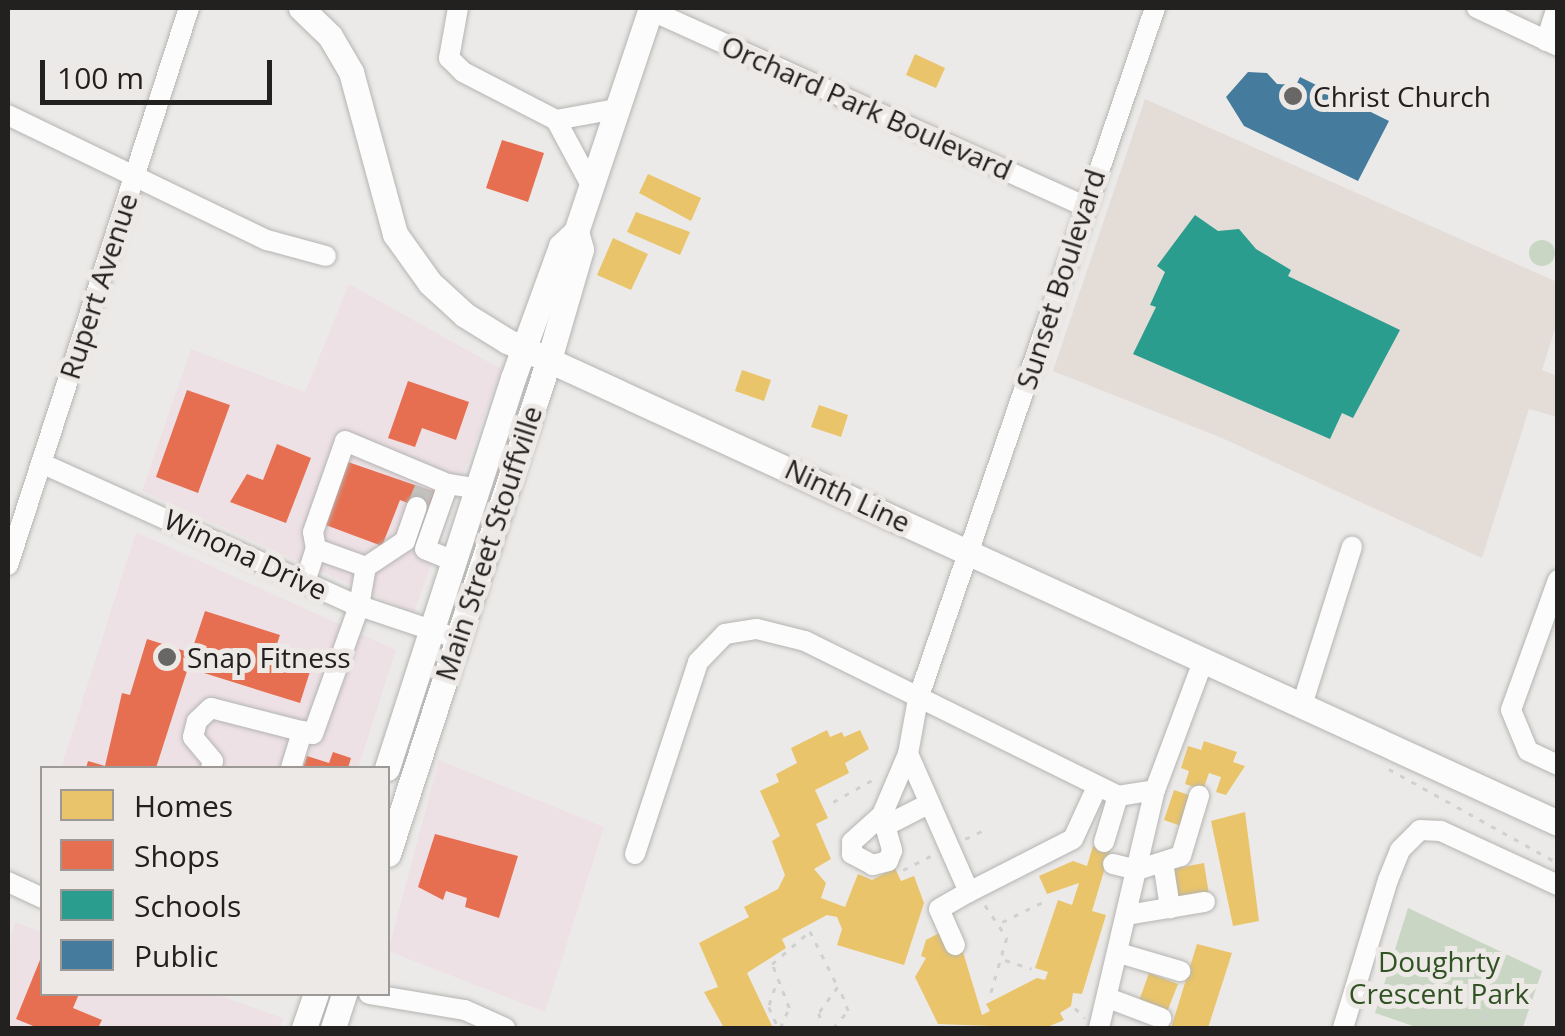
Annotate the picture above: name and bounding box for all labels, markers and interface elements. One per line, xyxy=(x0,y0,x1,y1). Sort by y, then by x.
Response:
street label: Orchard Park Boulevard xyxy=(717,28,1017,186)
scale bar xyxy=(45,40,278,102)
text: 100 m xyxy=(57,57,144,98)
place label: Christ Church xyxy=(1313,79,1491,113)
marker: Christ Church xyxy=(1282,85,1304,107)
street label: Sunset Boulevard xyxy=(1009,165,1111,393)
street label: Rupert Avenue xyxy=(52,189,144,383)
street label: Main Street Stouffville xyxy=(428,401,548,685)
street label: Ninth Line xyxy=(780,451,916,539)
street label: Winona Drive xyxy=(159,502,333,606)
place label: Snap Fitness xyxy=(187,640,351,674)
marker: Snap Fitness xyxy=(156,646,178,668)
legend xyxy=(40,766,390,996)
text: Homes xyxy=(134,785,233,826)
text: Shops xyxy=(134,835,220,876)
text: Schools xyxy=(134,885,241,926)
text: Public xyxy=(134,935,218,976)
park label: Doughrty Crescent Park xyxy=(1349,944,1529,1010)

